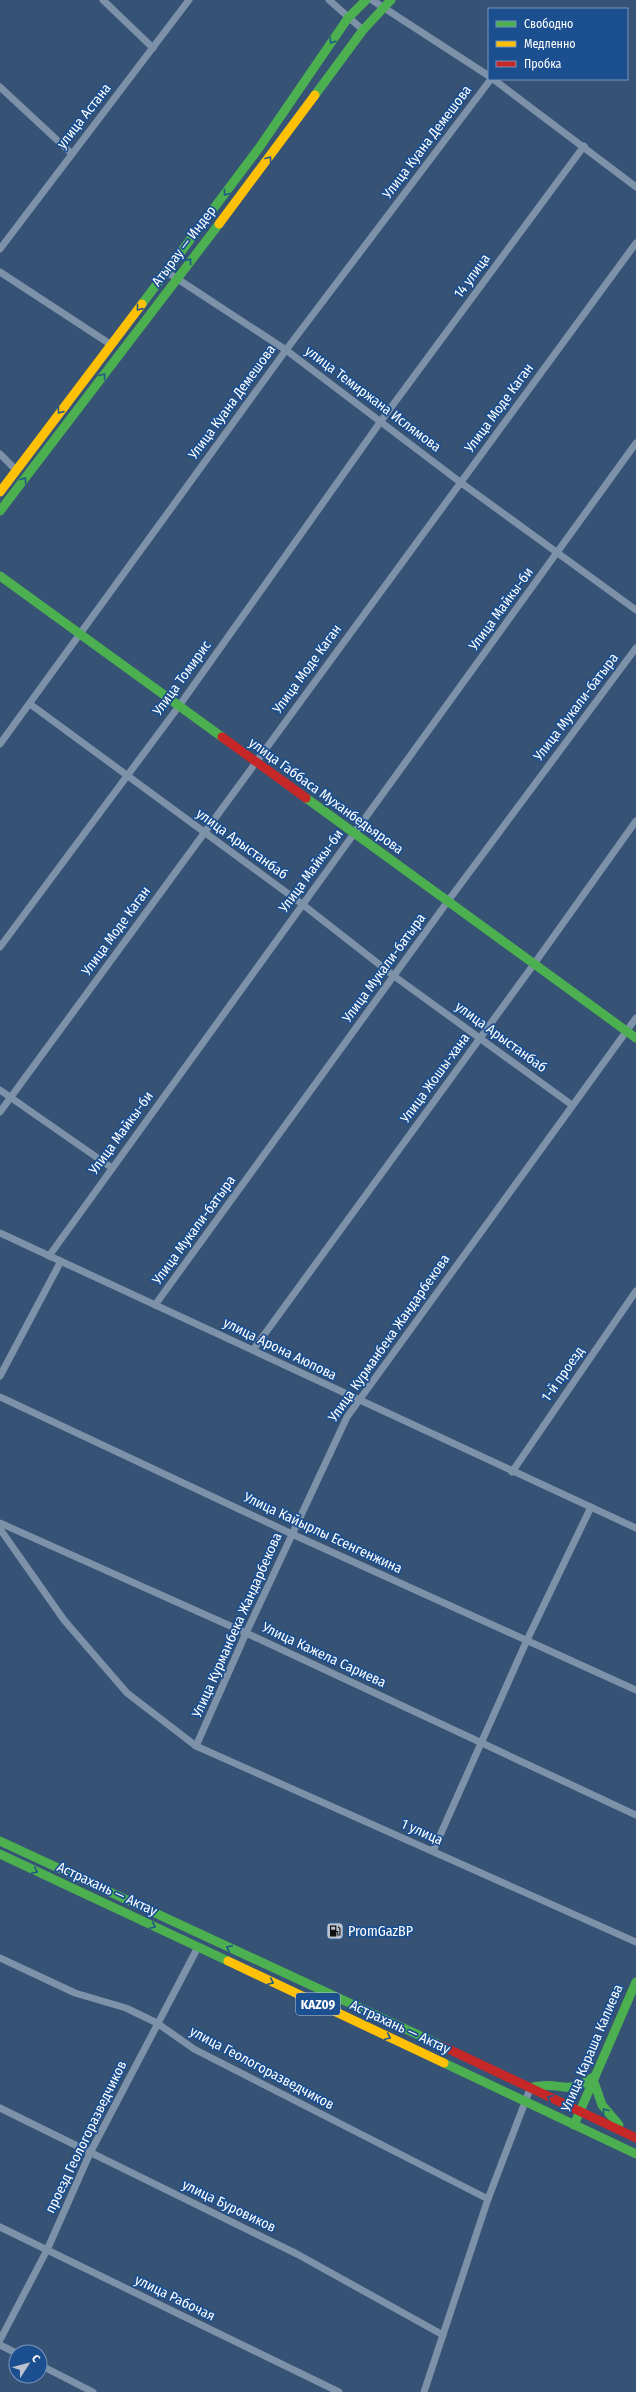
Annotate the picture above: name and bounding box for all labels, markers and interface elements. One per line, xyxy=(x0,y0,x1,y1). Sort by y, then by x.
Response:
legend xyxy=(488,8,628,80)
text: Свободно xyxy=(524,17,573,31)
one-way arrow xyxy=(330,36,337,43)
text: Медленно xyxy=(524,37,576,51)
text: Пробка xyxy=(524,57,562,71)
street label: улица Астана xyxy=(53,80,115,152)
street label: Улица Куана Демешова xyxy=(378,82,475,203)
one-way arrow xyxy=(264,156,271,163)
one-way arrow xyxy=(223,189,231,196)
street label: Атырау — Индер xyxy=(148,202,220,290)
street label: 14 улица xyxy=(450,250,494,301)
one-way arrow xyxy=(184,259,191,266)
one-way arrow xyxy=(136,303,143,310)
street label: Улица Куана Демешова xyxy=(184,341,279,463)
street label: улица Темиржана Ислямова xyxy=(302,342,444,456)
street label: Улица Моде Каган xyxy=(460,360,537,457)
one-way arrow xyxy=(98,374,105,381)
one-way arrow xyxy=(57,407,65,414)
one-way arrow xyxy=(19,477,26,484)
street label: Улица Майкы-би xyxy=(465,564,537,655)
street label: Улица Моде Каган xyxy=(268,621,345,718)
street label: Улица Томирис xyxy=(149,637,215,720)
street label: Улица Мукали-батыра xyxy=(529,650,622,765)
street label: улица Габбаса Муханбедьярова xyxy=(245,734,407,858)
street label: улица Арыстанбаб xyxy=(193,805,291,883)
street label: Улица Майкы-би xyxy=(275,826,347,917)
street label: Улица Моде Каган xyxy=(77,883,154,980)
street label: Улица Мукали-батыра xyxy=(338,910,429,1027)
street label: улица Арыстанбаб xyxy=(452,998,550,1076)
street label: Улица Жошы-хана xyxy=(396,1030,473,1127)
street label: Улица Майкы-би xyxy=(85,1088,157,1179)
street label: Улица Мукали-батыра xyxy=(148,1172,239,1289)
street label: Улица Курманбека Жандарбекова xyxy=(324,1251,454,1426)
street label: улица Арона Аюпова xyxy=(221,1314,340,1384)
street label: 1-й проезд xyxy=(538,1343,588,1405)
street label: Улица Кайырлы Есенгенжина xyxy=(240,1488,405,1577)
street label: Улица Курманбека Жандарбекова xyxy=(188,1530,286,1721)
street label: Улица Кажела Сариева xyxy=(258,1618,389,1691)
street label: 1 улица xyxy=(399,1815,446,1849)
street label: Астрахань — Актау xyxy=(54,1858,160,1920)
one-way arrow xyxy=(31,1866,39,1874)
one-way arrow xyxy=(149,1921,156,1929)
fuel station icon: PromGazBP xyxy=(325,1921,345,1941)
place label: PromGazBP xyxy=(348,1923,413,1940)
one-way arrow xyxy=(226,1945,234,1953)
one-way arrow xyxy=(266,1977,274,1985)
street label: Улица Караша Калиева xyxy=(557,1982,627,2115)
road number: KAZ09 xyxy=(296,1993,340,2015)
street label: Астрахань — Актау xyxy=(347,1996,453,2058)
street label: улица Геологоразведчиков xyxy=(187,2023,337,2113)
one-way arrow xyxy=(384,2032,391,2040)
street label: проезд Геологоразведчиков xyxy=(42,2058,130,2216)
one-way arrow xyxy=(547,2094,554,2102)
one-way arrow xyxy=(603,2109,610,2116)
street label: улица Буровиков xyxy=(179,2176,279,2236)
street label: улица Рабочая xyxy=(132,2271,218,2325)
north arrow xyxy=(8,2344,48,2384)
text: С xyxy=(29,2352,43,2365)

